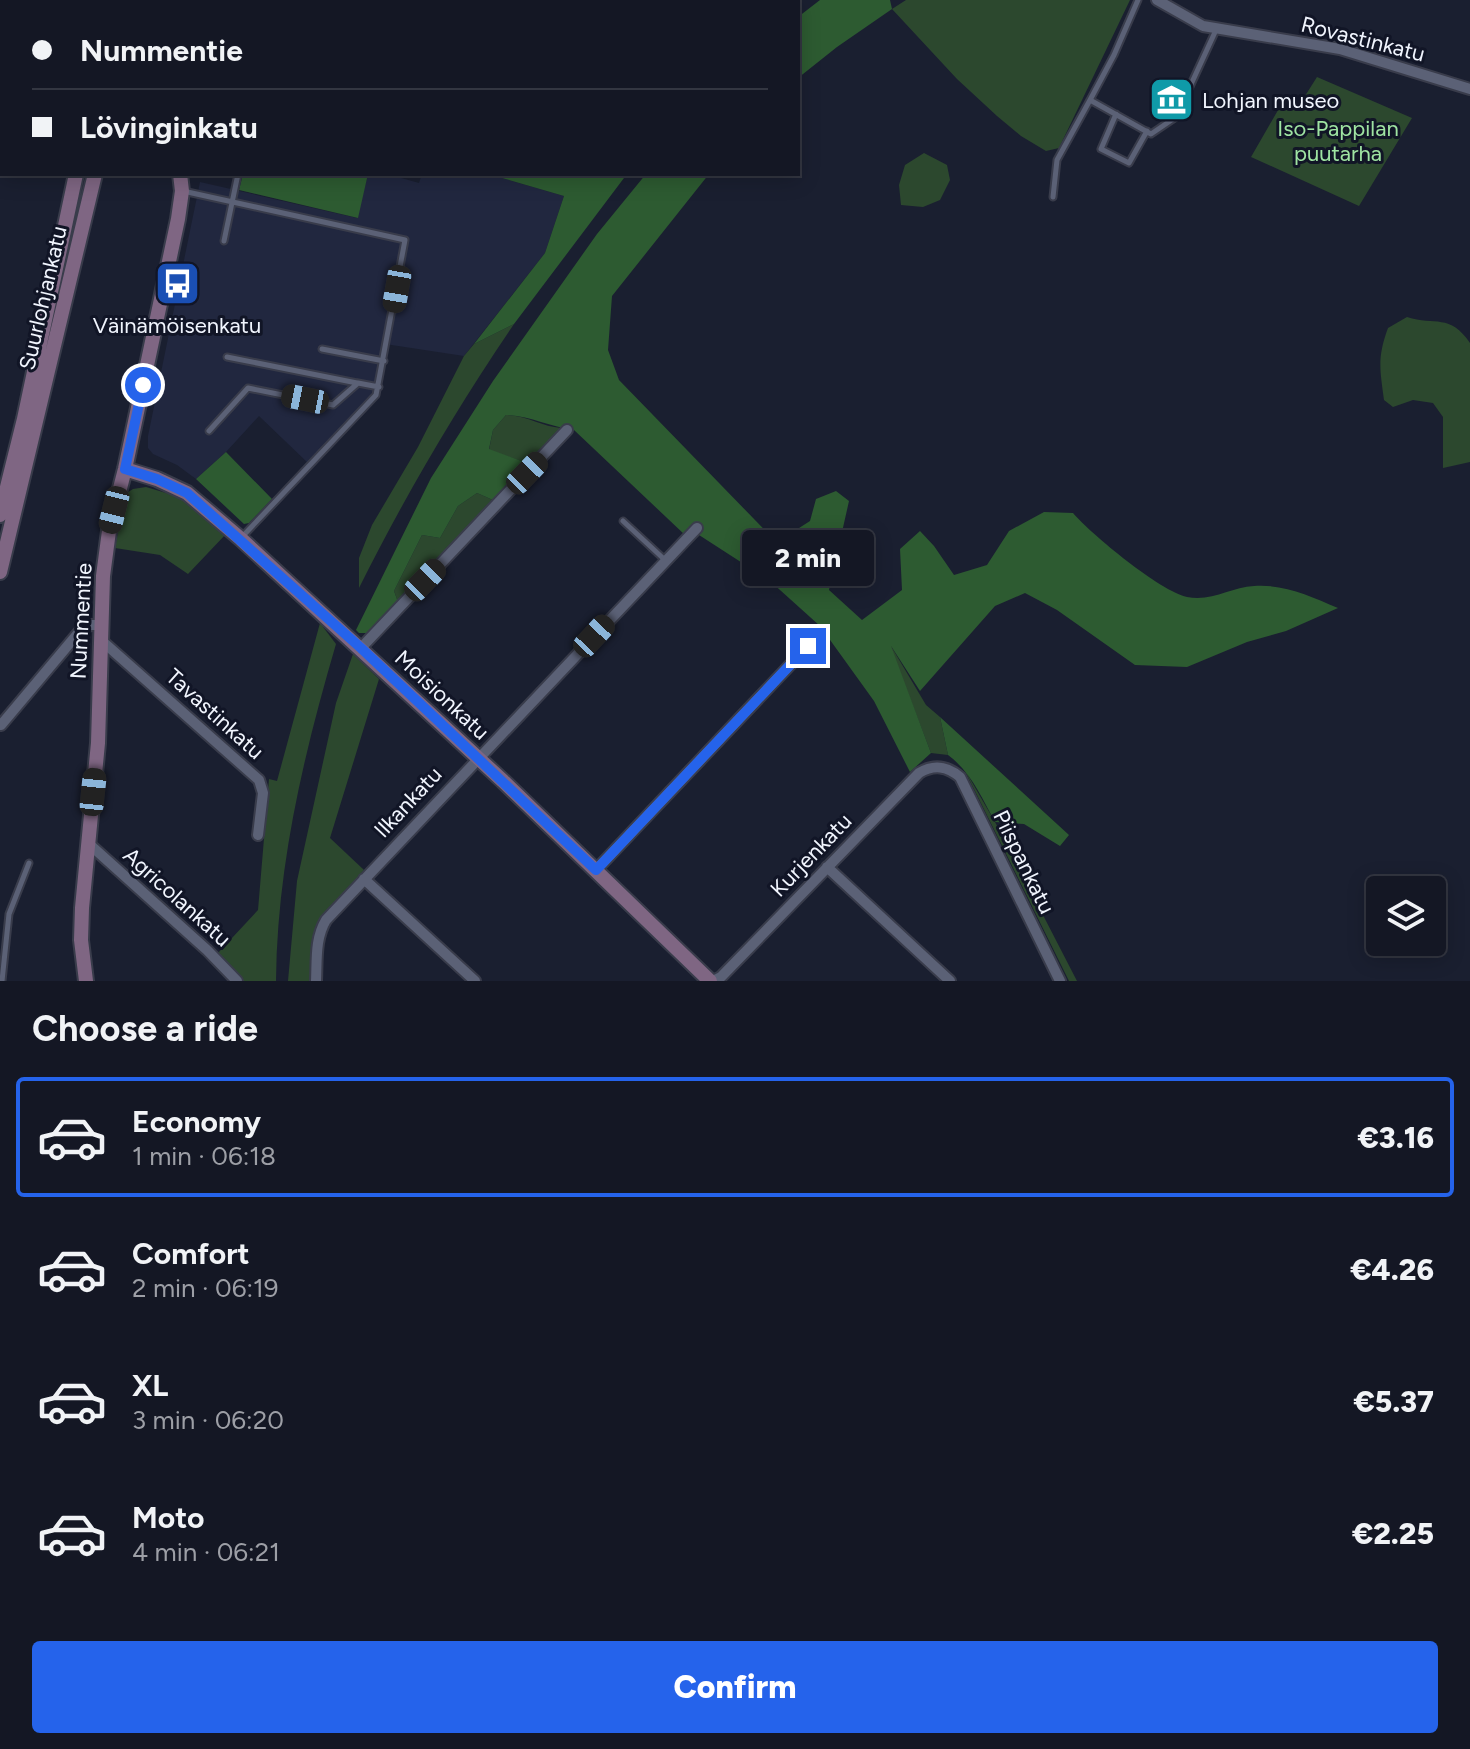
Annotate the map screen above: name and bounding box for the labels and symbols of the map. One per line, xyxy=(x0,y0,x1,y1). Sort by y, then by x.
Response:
street label: Rovastinkatu xyxy=(1298,11,1428,67)
museum icon: Lohjan museo xyxy=(1147,76,1195,124)
place label: Lohjan museo xyxy=(1202,87,1339,114)
park label: Iso-Pappilan puutarha xyxy=(1277,115,1399,167)
street label: Suurlohjankatu xyxy=(13,223,73,373)
bus stop icon: Väinämöisenkatu xyxy=(153,260,201,308)
car xyxy=(381,263,413,315)
place label: Väinämöisenkatu xyxy=(93,312,261,339)
route start xyxy=(125,367,161,403)
car xyxy=(279,383,331,415)
car xyxy=(502,447,552,499)
car xyxy=(97,484,131,536)
callout: 2 min xyxy=(742,530,874,586)
car xyxy=(400,554,450,606)
street label: Nummentie xyxy=(64,562,98,680)
car xyxy=(569,610,619,662)
route end xyxy=(790,628,826,664)
street label: Moisionkatu xyxy=(389,645,495,745)
street label: Tavastinkatu xyxy=(160,663,270,765)
street label: Ilkankatu xyxy=(368,761,448,843)
car xyxy=(79,767,107,817)
street label: Piispankatu xyxy=(987,806,1061,918)
street label: Kurjenkatu xyxy=(765,808,857,902)
street label: Agricolankatu xyxy=(118,842,236,952)

